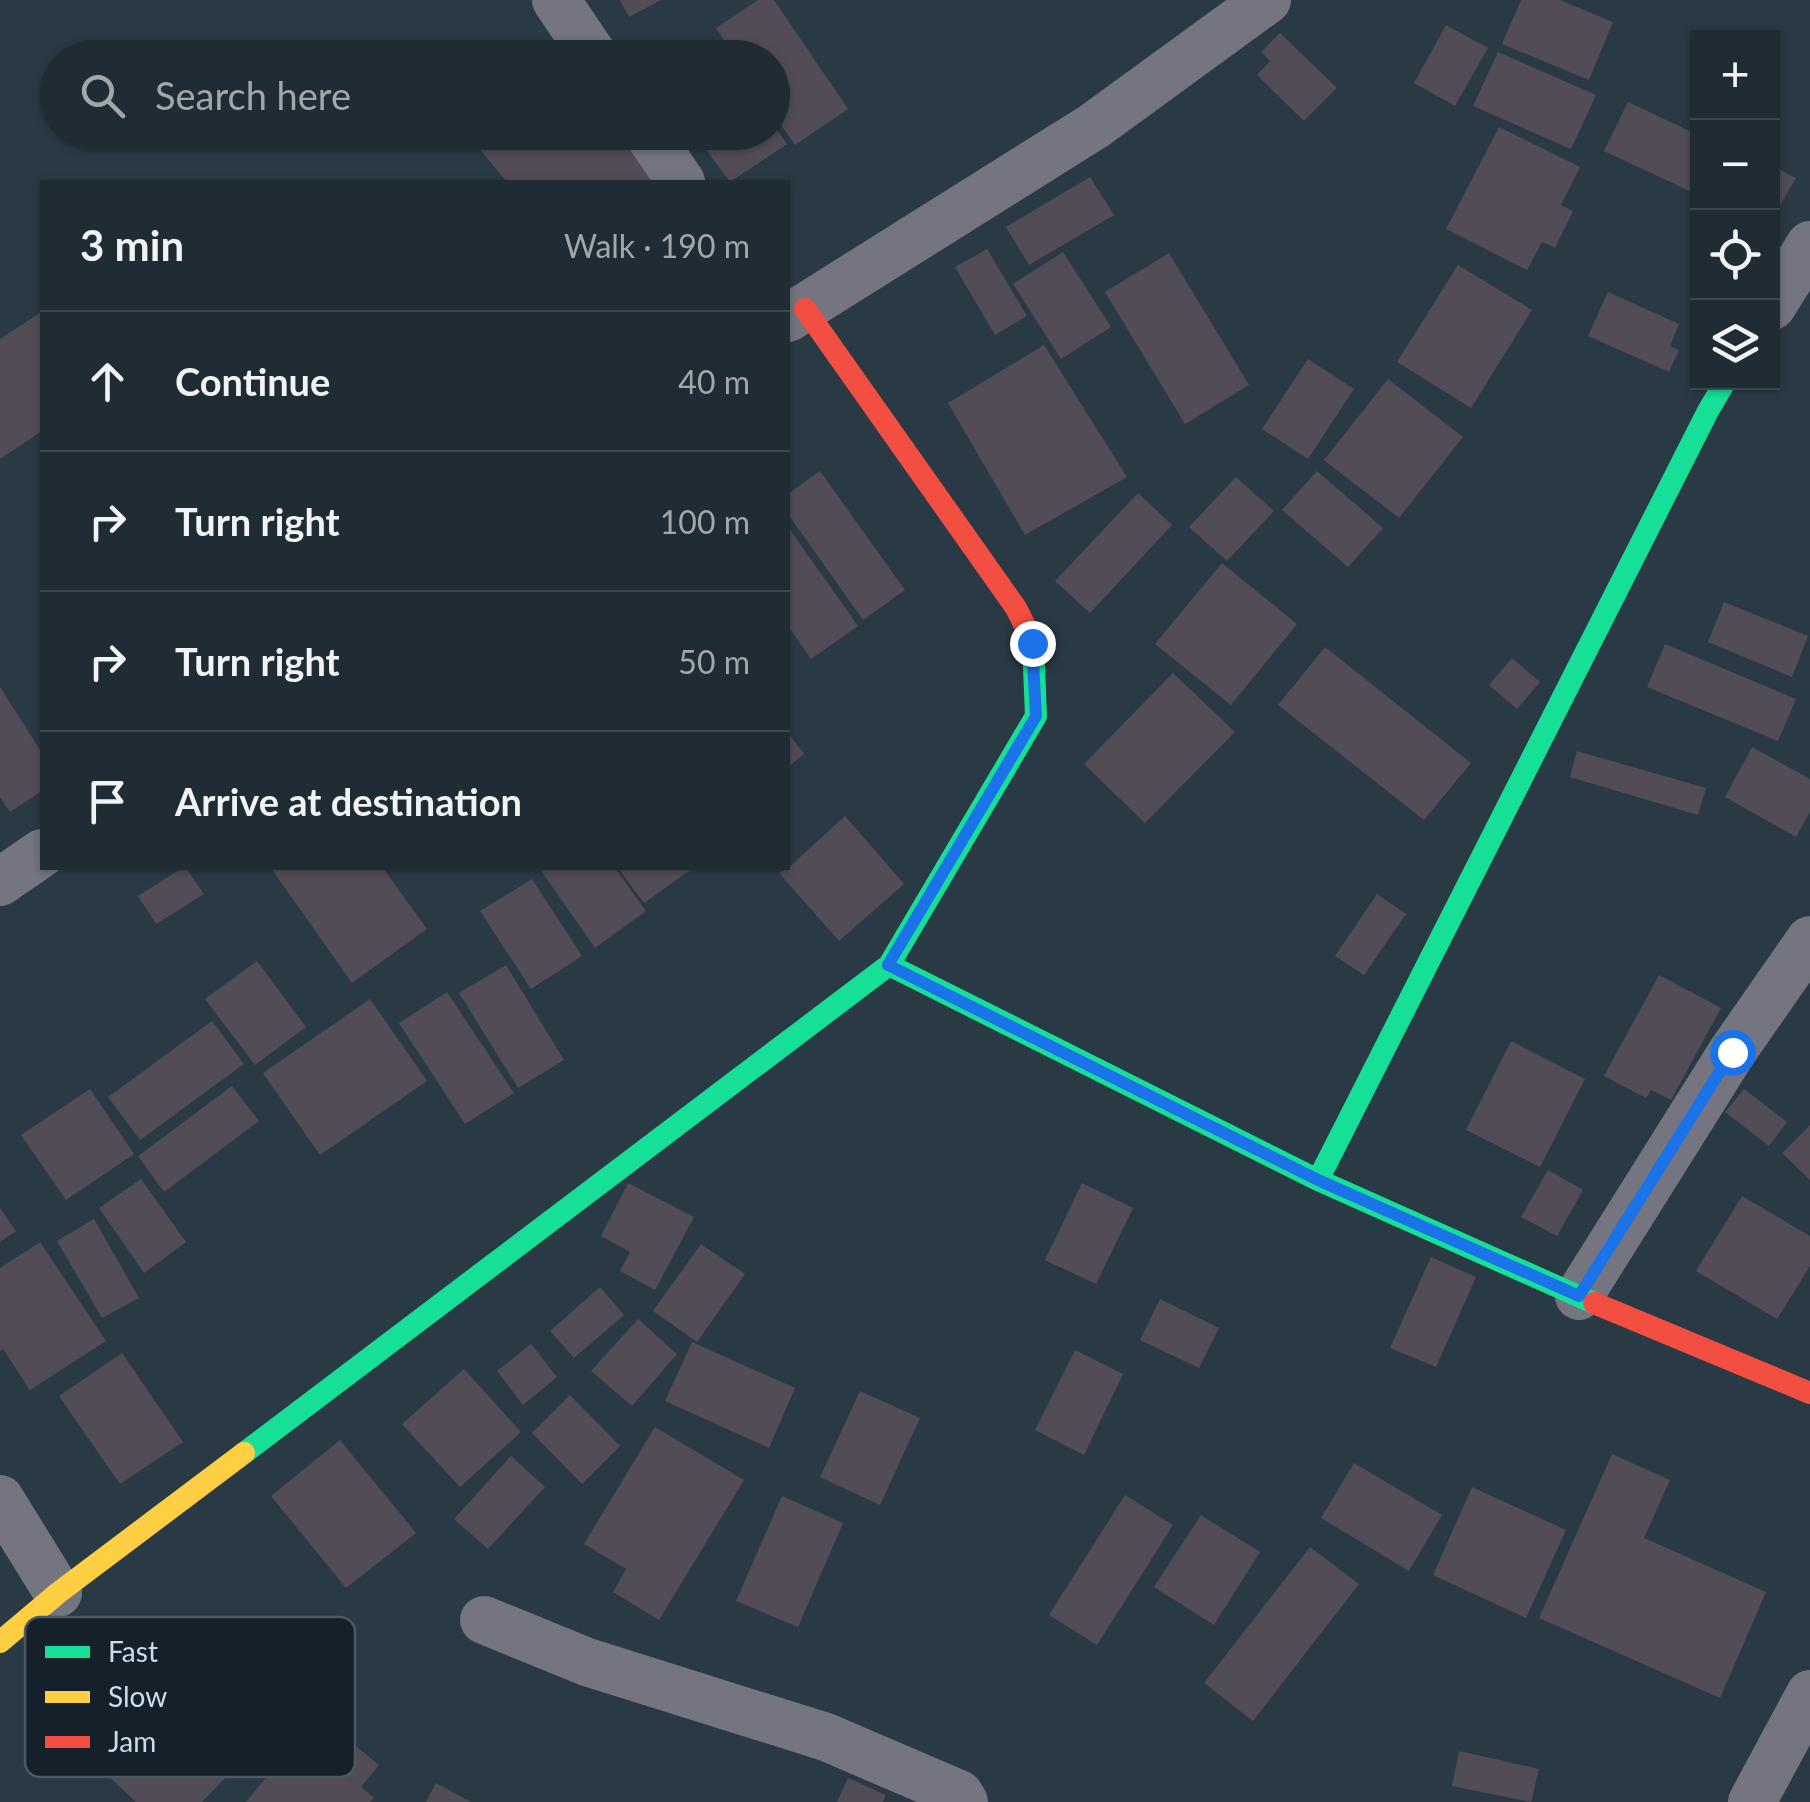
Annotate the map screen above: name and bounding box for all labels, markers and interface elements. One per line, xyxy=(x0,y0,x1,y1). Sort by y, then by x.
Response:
map controls xyxy=(1690,30,1780,390)
button: + xyxy=(1690,30,1780,120)
search box xyxy=(40,40,790,150)
icon: search xyxy=(75,68,130,123)
text: Search here xyxy=(155,72,351,118)
button: − xyxy=(1690,120,1780,210)
button: locate xyxy=(1690,210,1780,300)
text: 3 min xyxy=(80,220,184,270)
text: Walk · 190 m xyxy=(564,226,750,265)
button: layers xyxy=(1690,300,1780,390)
icon: ahead xyxy=(80,354,135,409)
text: Continue xyxy=(175,358,330,404)
text: 40 m xyxy=(678,362,750,401)
icon: right xyxy=(80,494,135,549)
text: Turn right xyxy=(175,498,340,544)
text: 100 m xyxy=(660,502,750,541)
route end xyxy=(1010,621,1056,667)
icon: right xyxy=(80,634,135,689)
text: Turn right xyxy=(175,638,340,684)
text: 50 m xyxy=(678,642,750,681)
icon: arrive xyxy=(80,774,135,829)
text: Arrive at destination xyxy=(175,778,522,824)
route start xyxy=(1710,1030,1756,1076)
legend xyxy=(25,1617,355,1777)
text: Fast xyxy=(108,1634,158,1668)
text: Slow xyxy=(108,1679,167,1713)
text: Jam xyxy=(108,1724,156,1758)

